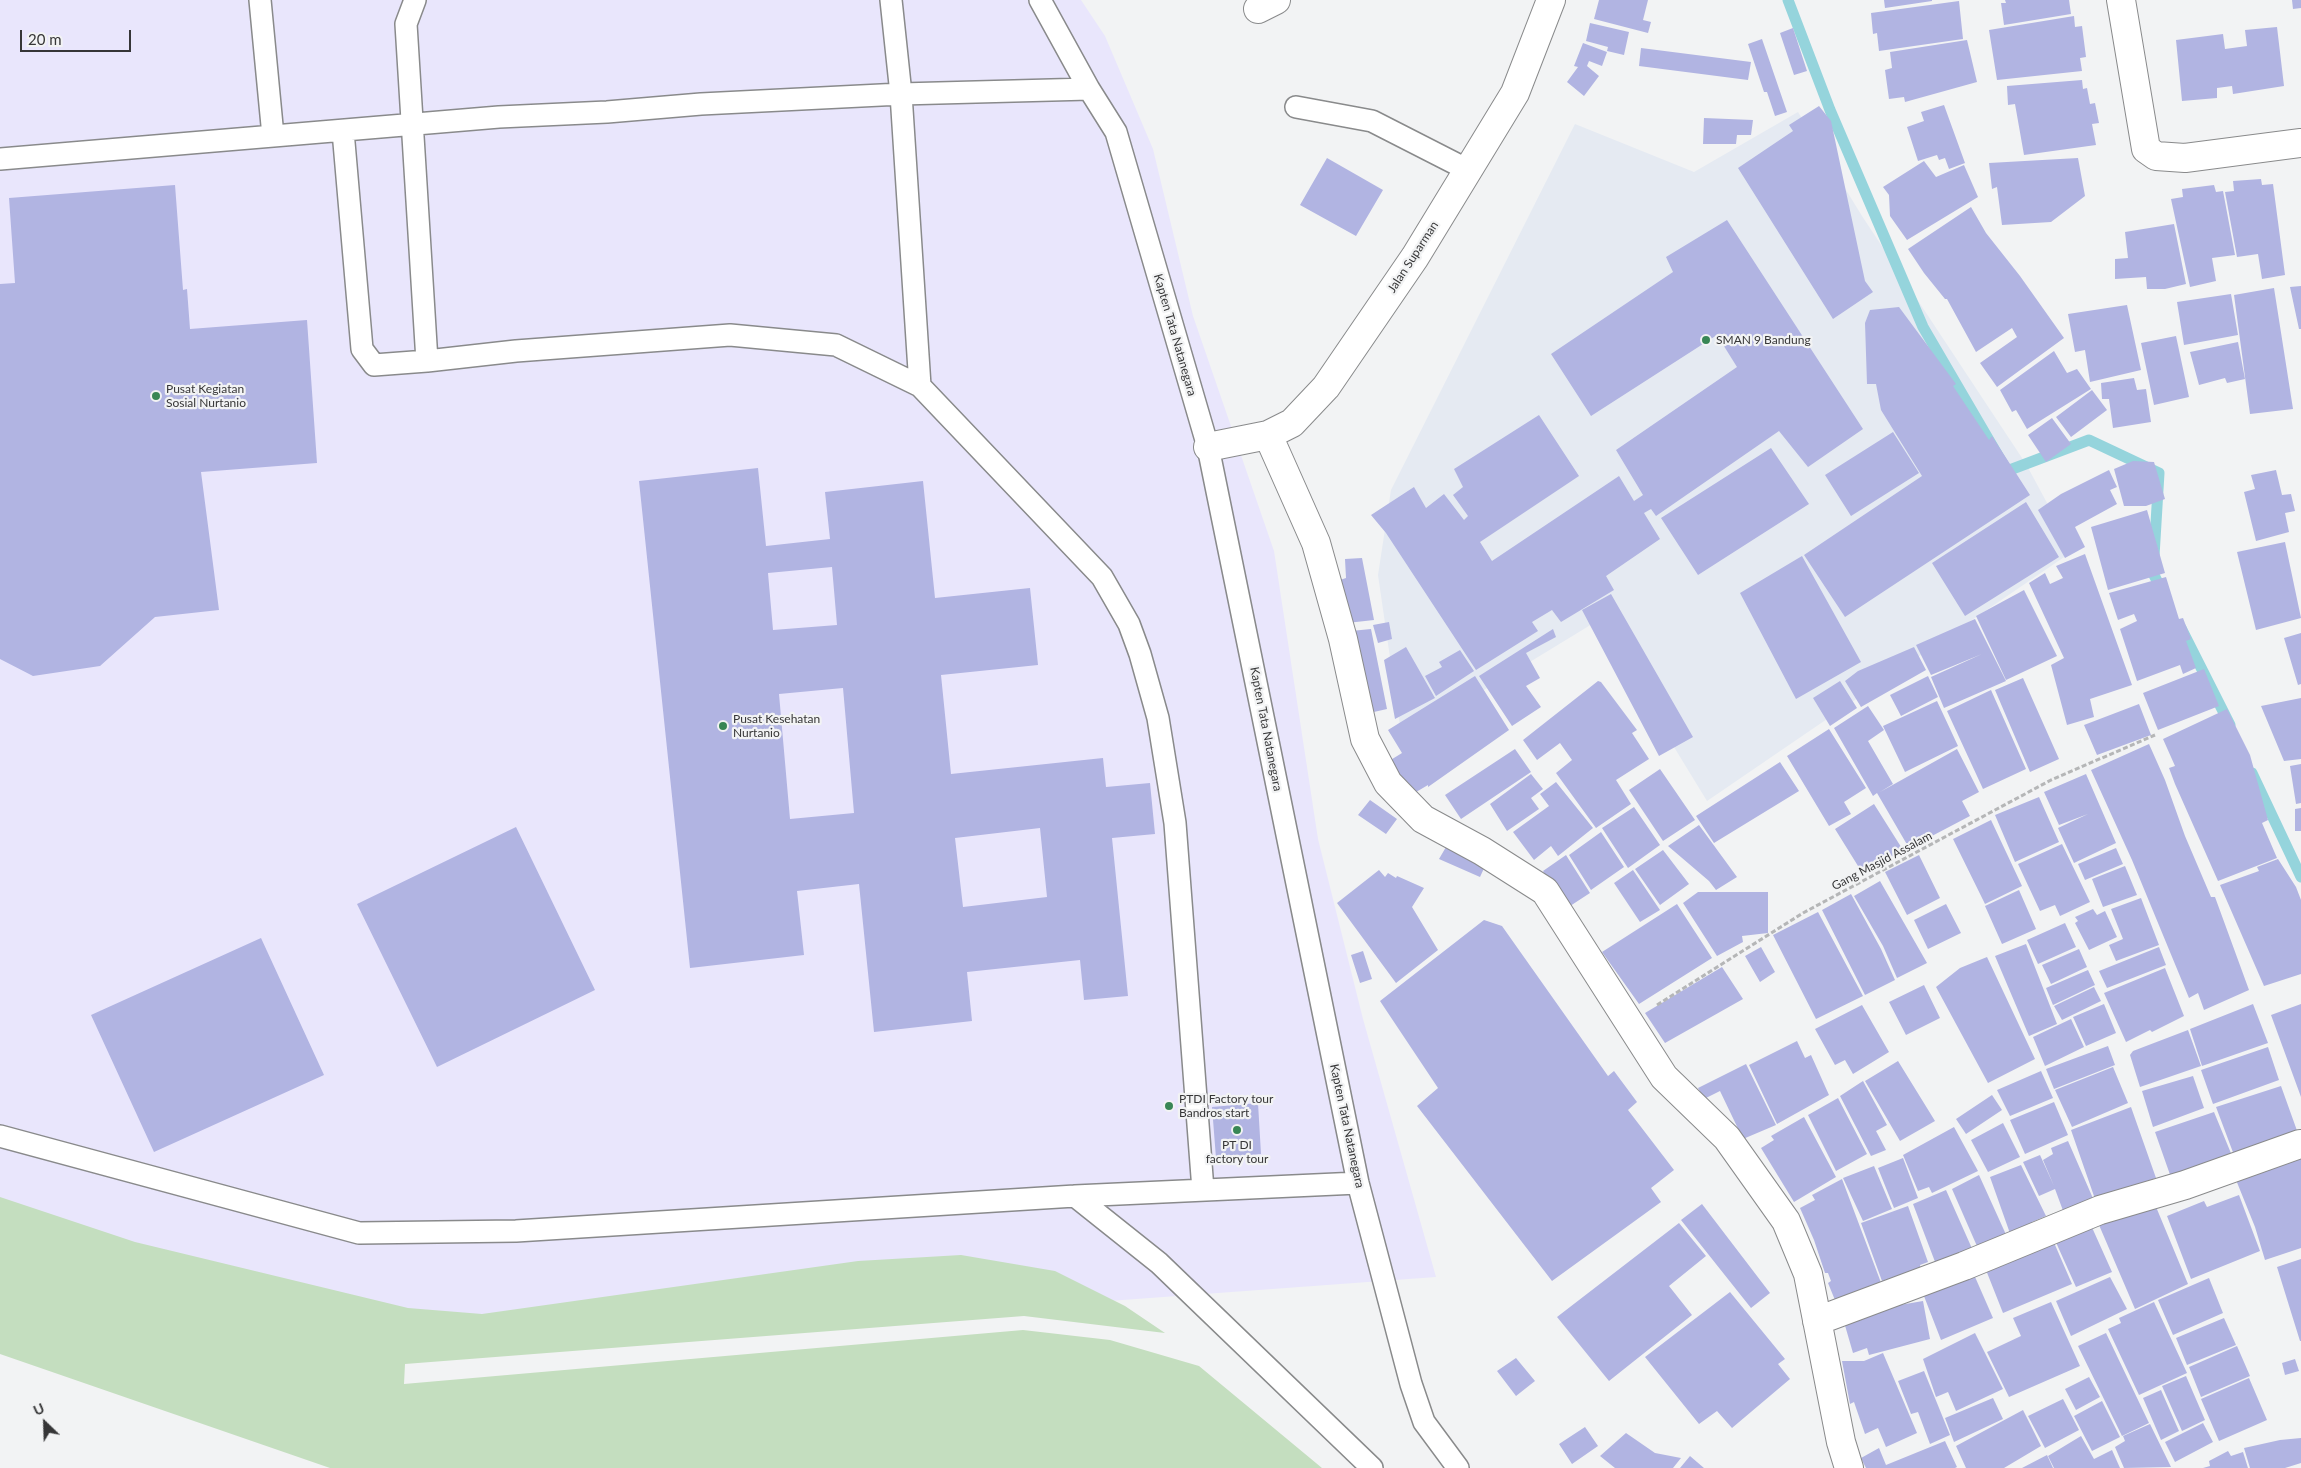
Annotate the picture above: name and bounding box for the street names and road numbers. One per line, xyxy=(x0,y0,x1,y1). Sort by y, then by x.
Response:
street label: Jalan Suparman xyxy=(1385,219,1441,295)
street label: Kapten Tata Natanegara xyxy=(1151,272,1199,398)
street label: Kapten Tata Natanegara xyxy=(1247,666,1285,792)
street label: Gang Masjid Assalam xyxy=(1829,828,1935,894)
street label: Kapten Tata Natanegara xyxy=(1327,1063,1367,1189)

